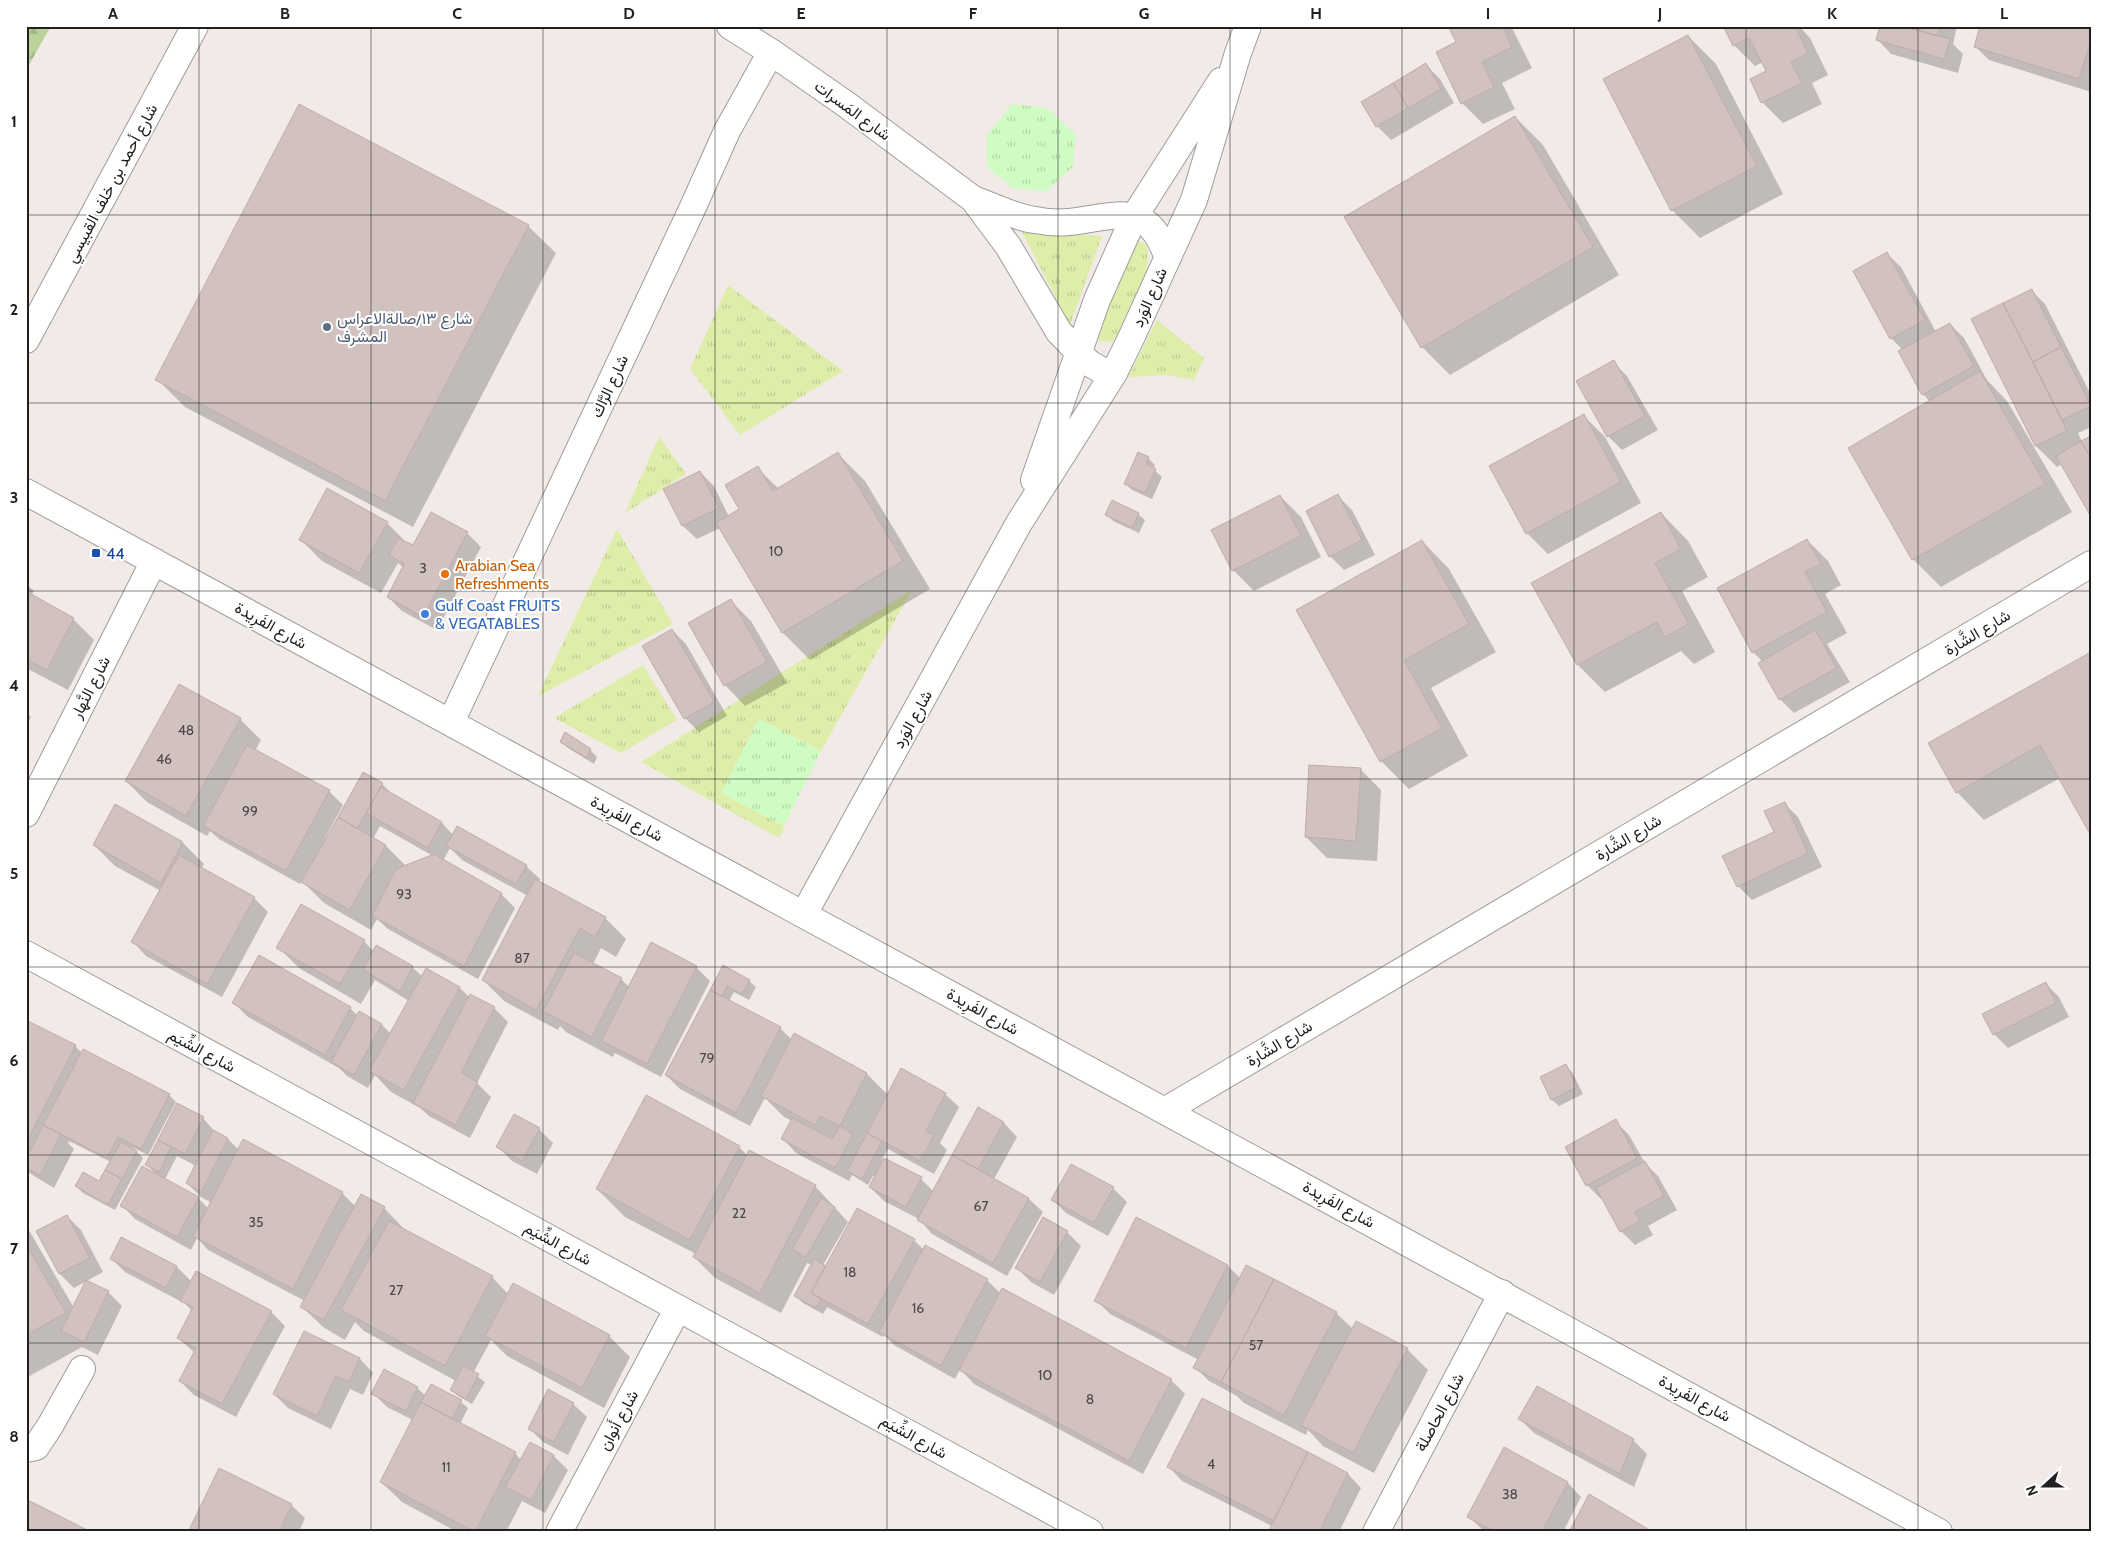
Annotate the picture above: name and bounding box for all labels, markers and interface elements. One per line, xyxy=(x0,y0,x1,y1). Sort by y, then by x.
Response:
text: A xyxy=(108,4,118,23)
text: B xyxy=(280,4,290,23)
text: C xyxy=(452,4,462,23)
text: D xyxy=(623,4,635,23)
text: E xyxy=(796,4,806,23)
text: F xyxy=(969,4,978,23)
text: G xyxy=(1139,4,1149,23)
text: H xyxy=(1310,4,1322,23)
text: I xyxy=(1486,4,1490,23)
text: J xyxy=(1657,4,1662,23)
text: K xyxy=(1827,4,1837,23)
text: L xyxy=(2000,4,2008,23)
street label: شارع المَسرات xyxy=(810,76,895,146)
street label: شارع أحمد بن خلف القبيسي xyxy=(61,101,165,268)
text: 1 xyxy=(11,112,17,131)
street label: شارع الوَرد xyxy=(1128,265,1173,331)
text: 2 xyxy=(10,300,18,319)
place label: شارع ١٣/صالةالاعراس المشرف xyxy=(337,309,472,347)
marker: شارع ١٣/صالةالاعراس المشرف xyxy=(321,321,333,333)
street label: شارع الرَّاك xyxy=(587,352,634,421)
text: 3 xyxy=(10,488,18,507)
house number: 10 xyxy=(769,542,783,560)
place label: 44 xyxy=(106,544,125,563)
marker: 44 xyxy=(90,547,102,559)
place label: Arabian Sea Refreshments xyxy=(455,556,550,593)
house number: 3 xyxy=(419,559,427,577)
marker: Arabian Sea Refreshments xyxy=(439,568,451,580)
place label: Gulf Coast FRUITS & VEGATABLES xyxy=(435,596,560,633)
street label: شارع الفَرِيدة xyxy=(230,598,310,655)
street label: شارع الشَّارة xyxy=(1940,604,2015,661)
marker: Gulf Coast FRUITS & VEGATABLES xyxy=(419,608,431,620)
street label: شارع النَّهار xyxy=(66,653,116,723)
text: 4 xyxy=(9,676,19,695)
street label: شارع الوَرد xyxy=(889,687,938,752)
house number: 48 xyxy=(178,721,194,739)
house number: 46 xyxy=(156,750,172,768)
street label: شارع الفَرِيدة xyxy=(586,791,666,848)
house number: 99 xyxy=(242,802,258,820)
street label: شارع الشَّارة xyxy=(1591,809,1666,866)
text: 5 xyxy=(10,864,18,883)
house number: 93 xyxy=(396,885,412,903)
house number: 87 xyxy=(514,949,530,967)
street label: شارع الفَرِيدة xyxy=(942,984,1022,1041)
street label: شارع الشَّارة xyxy=(1242,1015,1317,1072)
street label: شارع الشِّيَم xyxy=(164,1023,239,1078)
house number: 79 xyxy=(700,1049,715,1067)
text: 6 xyxy=(10,1051,19,1070)
street label: شارع الفَرِيدة xyxy=(1298,1177,1378,1234)
house number: 67 xyxy=(974,1197,988,1215)
house number: 22 xyxy=(732,1204,746,1222)
house number: 35 xyxy=(248,1213,264,1231)
street label: شارع الشِّيَم xyxy=(520,1216,595,1271)
text: 7 xyxy=(10,1239,19,1258)
house number: 18 xyxy=(843,1263,857,1281)
house number: 27 xyxy=(389,1281,403,1299)
house number: 16 xyxy=(912,1299,924,1317)
house number: 57 xyxy=(1249,1336,1263,1354)
house number: 10 xyxy=(1038,1366,1052,1384)
street label: شارع الحاصلة xyxy=(1411,1370,1470,1456)
street label: شارع الفَرِيدة xyxy=(1654,1371,1734,1428)
street label: شارع أَنوان xyxy=(592,1386,644,1455)
house number: 8 xyxy=(1086,1390,1094,1408)
street label: شارع الشِّيَم xyxy=(876,1409,951,1464)
text: 8 xyxy=(9,1427,19,1446)
house number: 4 xyxy=(1207,1455,1215,1473)
house number: 11 xyxy=(441,1458,451,1476)
north arrow xyxy=(2020,1460,2070,1510)
text: N xyxy=(2022,1483,2042,1499)
house number: 38 xyxy=(1502,1485,1518,1503)

